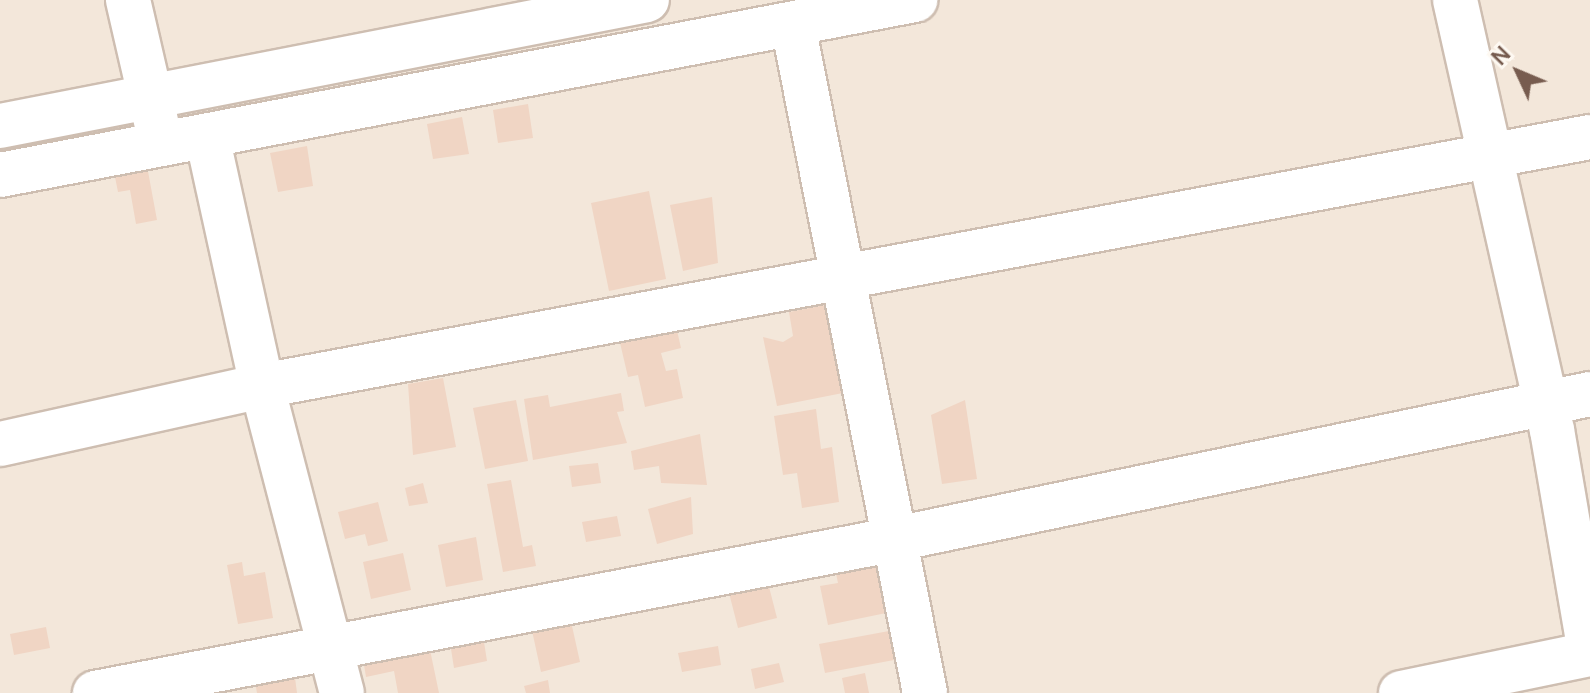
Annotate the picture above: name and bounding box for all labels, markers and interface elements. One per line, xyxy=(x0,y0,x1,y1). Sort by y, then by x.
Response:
north arrow xyxy=(1478,32,1558,112)
text: N xyxy=(1484,39,1517,71)

